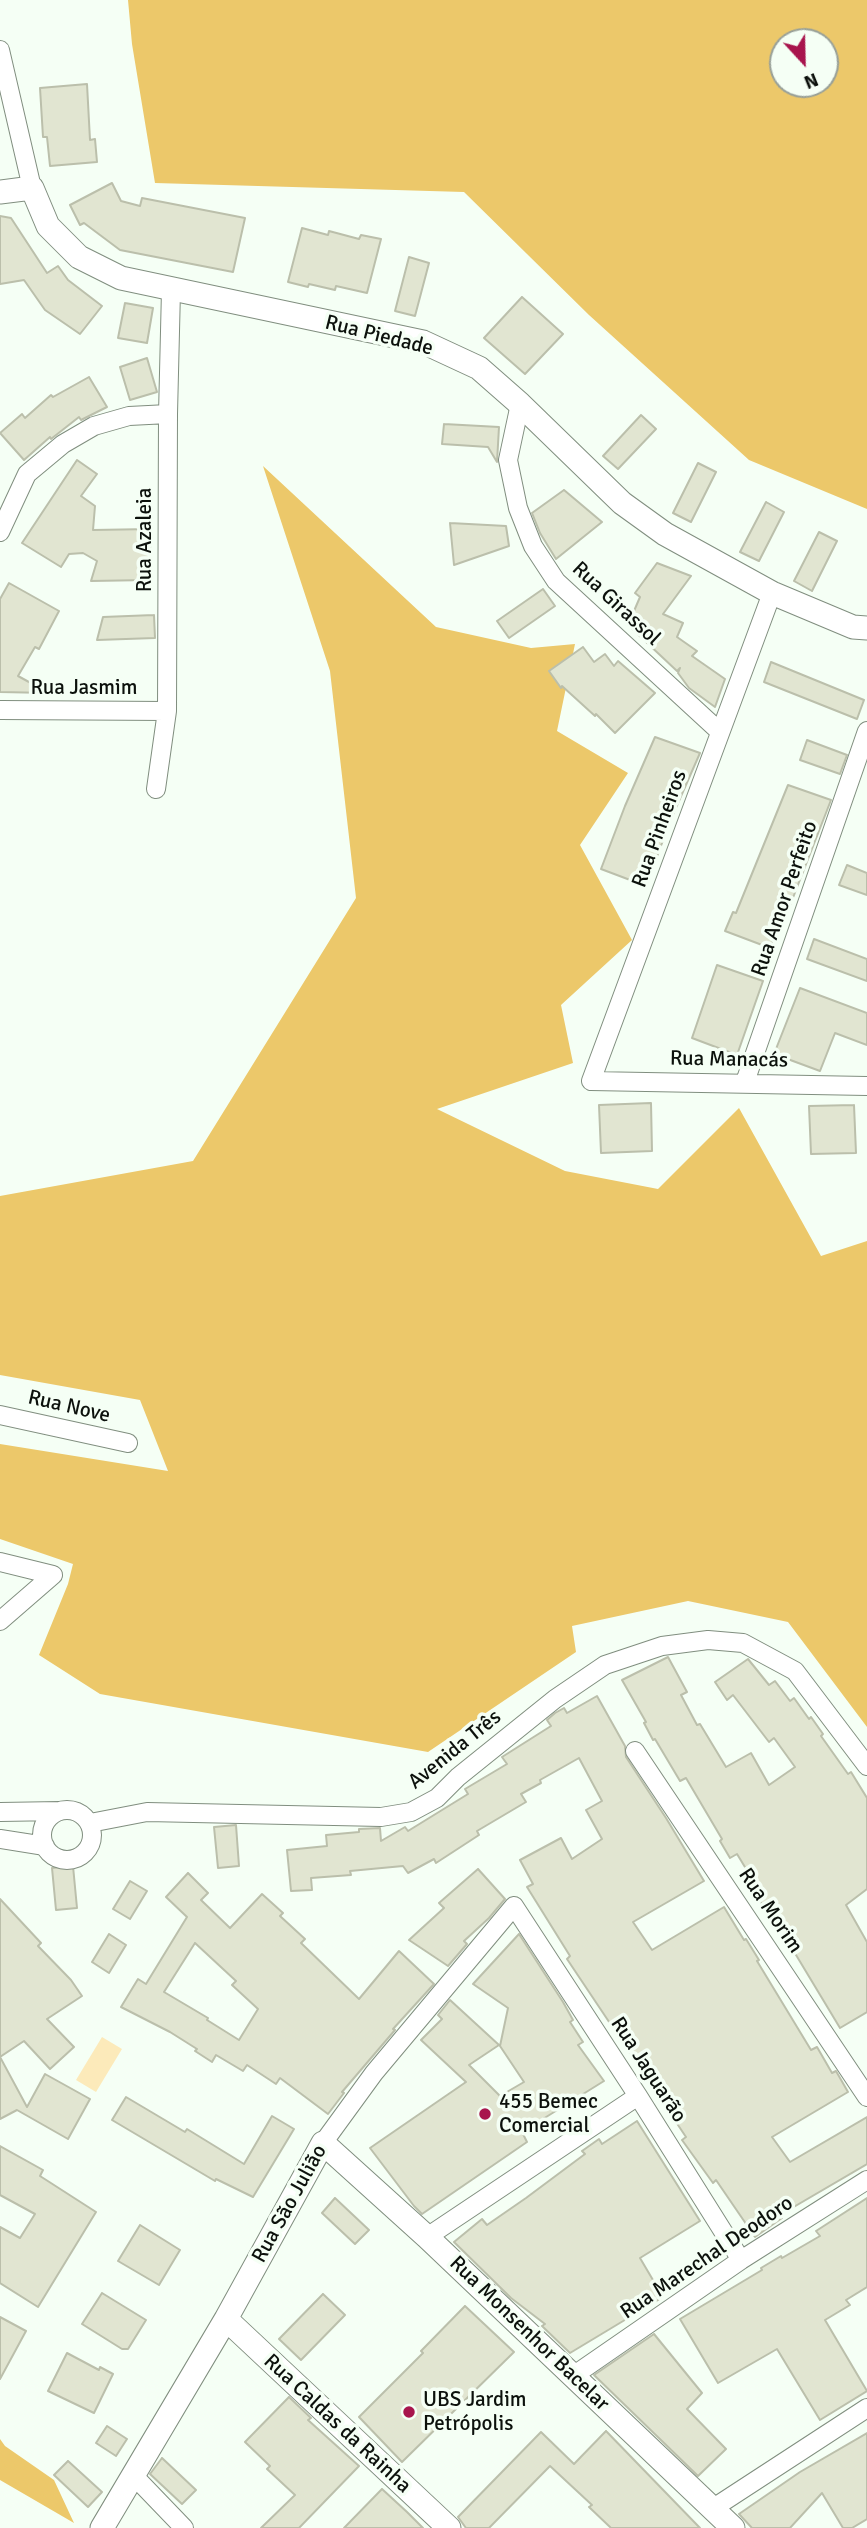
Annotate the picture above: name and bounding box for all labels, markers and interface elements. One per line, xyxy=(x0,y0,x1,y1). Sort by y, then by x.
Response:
north arrow xyxy=(769,28,839,98)
text: N xyxy=(800,67,822,94)
street label: Rua Piedade xyxy=(322,310,436,362)
street label: Rua Azaleia xyxy=(132,488,158,592)
street label: Rua Girassol xyxy=(567,557,665,651)
street label: Rua Jasmim xyxy=(31,675,137,701)
street label: Rua Pinheiros xyxy=(627,767,693,891)
street label: Rua Amor Perfeito xyxy=(747,818,823,980)
street label: Rua Manacás xyxy=(670,1046,788,1074)
street label: Rua Nove xyxy=(25,1385,113,1429)
street label: Avenida Três xyxy=(403,1705,507,1795)
street label: Rua Morim xyxy=(732,1864,808,1958)
street label: Rua Jaguarão xyxy=(605,2013,691,2127)
place label: 455 Bemec Comercial xyxy=(499,2089,598,2139)
marker: 455 Bemec Comercial xyxy=(477,2106,493,2122)
street label: Rua São Julião xyxy=(247,2141,333,2267)
street label: Rua Marechal Deodoro xyxy=(616,2191,798,2325)
street label: Rua Monsenhor Bacelar xyxy=(444,2251,614,2417)
street label: Rua Caldas da Rainha xyxy=(258,2349,416,2499)
place label: UBS Jardim Petrópolis xyxy=(423,2387,527,2437)
marker: UBS Jardim Petrópolis xyxy=(401,2404,417,2420)

